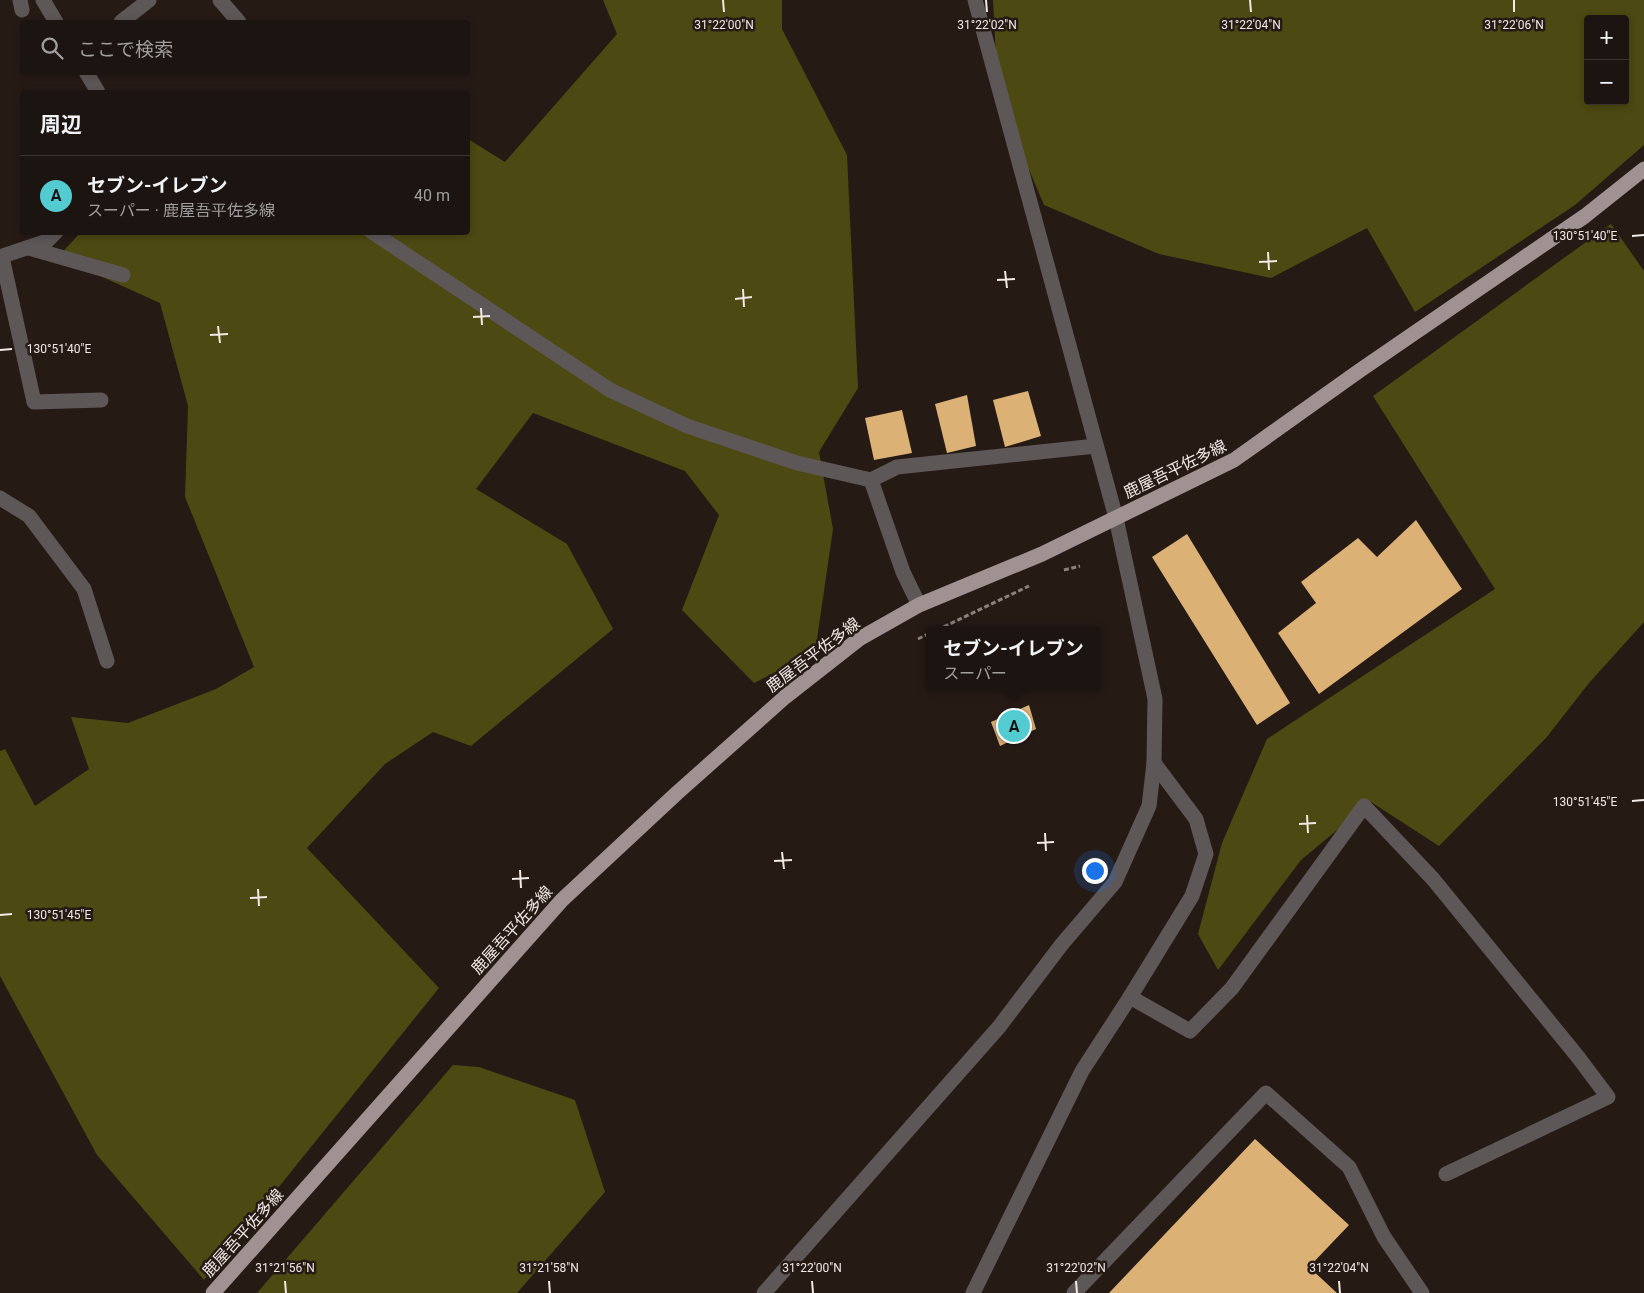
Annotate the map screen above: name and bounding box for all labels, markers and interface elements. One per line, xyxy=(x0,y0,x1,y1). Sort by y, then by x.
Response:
map controls xyxy=(1584,15,1629,105)
button: + xyxy=(1584,15,1629,60)
text: 31°22'00"N xyxy=(694,18,754,32)
text: 31°22'02"N xyxy=(957,18,1017,32)
text: 31°22'04"N xyxy=(1221,18,1281,32)
text: 31°22'06"N xyxy=(1484,18,1544,32)
search box xyxy=(20,20,470,75)
icon: search xyxy=(38,34,66,62)
text: ここで検索 xyxy=(78,38,173,61)
button: − xyxy=(1584,60,1629,105)
text: 周辺 xyxy=(40,113,82,137)
text: セブン-イレブン xyxy=(87,174,228,197)
text: A xyxy=(51,186,61,205)
text: 40 m xyxy=(414,186,450,205)
text: スーパー · 鹿屋吾平佐多線 xyxy=(87,201,275,220)
text: 130°51'40"E xyxy=(1553,229,1617,243)
text: 130°51'40"E xyxy=(27,342,91,356)
street label: 鹿屋吾平佐多線 xyxy=(1120,436,1230,502)
street label: 鹿屋吾平佐多線 xyxy=(763,614,863,696)
popup xyxy=(926,626,1101,691)
text: セブン-イレブン xyxy=(943,637,1084,660)
text: スーパー xyxy=(943,664,1007,683)
pin: A xyxy=(998,707,1030,745)
text: 130°51'45"E xyxy=(1553,795,1617,809)
your location xyxy=(1082,858,1108,884)
street label: 鹿屋吾平佐多線 xyxy=(467,882,557,978)
text: 130°51'45"E xyxy=(27,908,91,922)
street label: 鹿屋吾平佐多線 xyxy=(198,1185,288,1281)
text: 31°21'56"N xyxy=(255,1261,315,1275)
text: 31°21'58"N xyxy=(519,1261,579,1275)
text: 31°22'00"N xyxy=(782,1261,842,1275)
text: 31°22'02"N xyxy=(1046,1261,1106,1275)
text: 31°22'04"N xyxy=(1309,1261,1369,1275)

